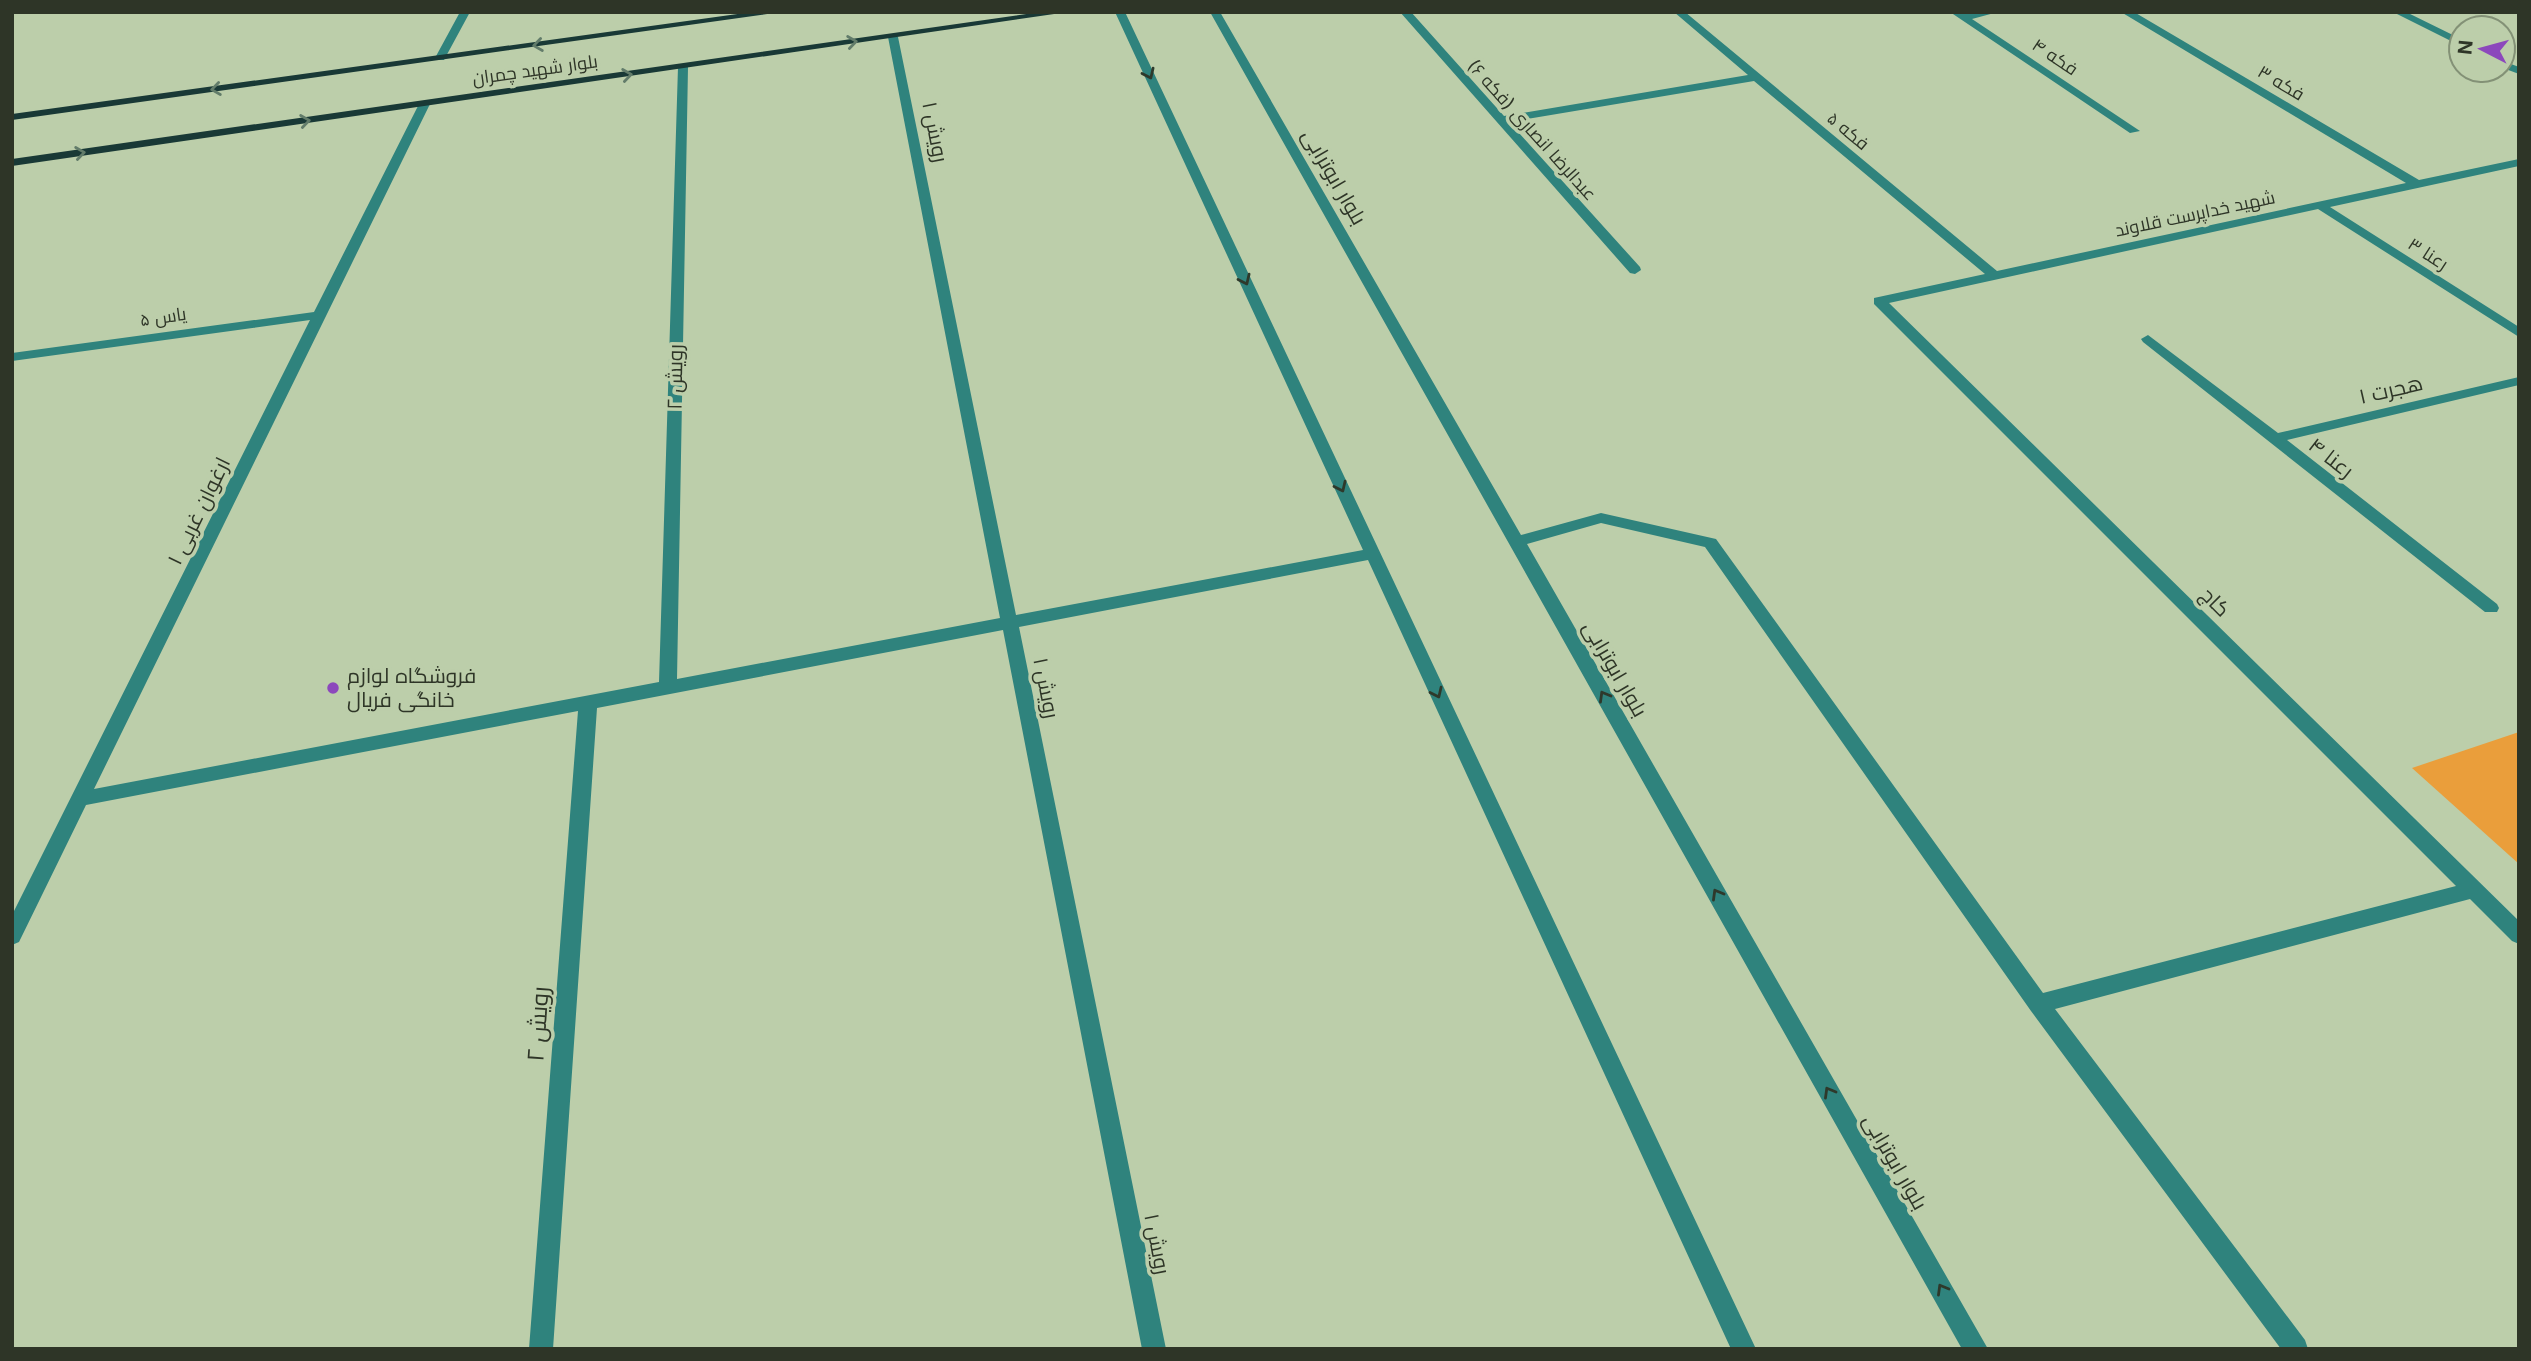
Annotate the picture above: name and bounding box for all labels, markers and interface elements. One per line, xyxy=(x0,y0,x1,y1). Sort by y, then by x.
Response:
north arrow xyxy=(2447,14,2517,84)
street label: فکه ۴ xyxy=(2029,34,2082,79)
one-way arrow xyxy=(847,35,858,50)
one-way arrow xyxy=(533,37,544,52)
text: N xyxy=(2453,39,2478,56)
street label: بلوار شهید چمران xyxy=(471,50,599,91)
street label: عبدالرضا انصاری (فکه ۶) xyxy=(1463,55,1601,205)
street label: فکه ۳ xyxy=(2254,61,2308,105)
one-way arrow xyxy=(621,67,633,82)
one-way arrow xyxy=(1141,67,1155,79)
one-way arrow xyxy=(210,81,222,96)
street label: رویش ۱ xyxy=(916,99,954,165)
street label: فکه ۵ xyxy=(1823,107,1873,154)
one-way arrow xyxy=(299,114,311,129)
street label: بلوار ابوترابی xyxy=(1296,124,1372,230)
one-way arrow xyxy=(74,146,86,161)
street label: شهید خداپرست قلاوند xyxy=(2113,186,2277,243)
street label: رعنا ۳ xyxy=(2404,233,2452,275)
one-way arrow xyxy=(1237,273,1251,286)
street label: یاس ۵ xyxy=(138,303,188,331)
street label: رویش ۲ xyxy=(661,344,689,410)
street label: هجرت ۱ xyxy=(2357,370,2425,409)
street label: رعنا ۴ xyxy=(2304,432,2359,483)
street label: ارغوان غربی ۱ xyxy=(162,453,236,569)
one-way arrow xyxy=(1333,480,1347,492)
street label: کاج xyxy=(2194,582,2235,623)
street label: بلوار ابوترابی xyxy=(1577,616,1653,722)
street label: رویش ۱ xyxy=(1027,655,1065,721)
place label: فروشگاه لوازم خانگی فریال xyxy=(347,663,476,713)
marker: فروشگاه لوازم خانگی فریال xyxy=(325,680,341,696)
one-way arrow xyxy=(1429,686,1443,698)
one-way arrow xyxy=(1599,691,1612,704)
one-way arrow xyxy=(1712,889,1725,901)
street label: رویش ۲ xyxy=(520,985,555,1062)
one-way arrow xyxy=(1824,1086,1837,1099)
street label: بلوار ابوترابی xyxy=(1857,1109,1933,1215)
street label: رویش ۱ xyxy=(1138,1211,1176,1277)
one-way arrow xyxy=(1937,1284,1950,1297)

